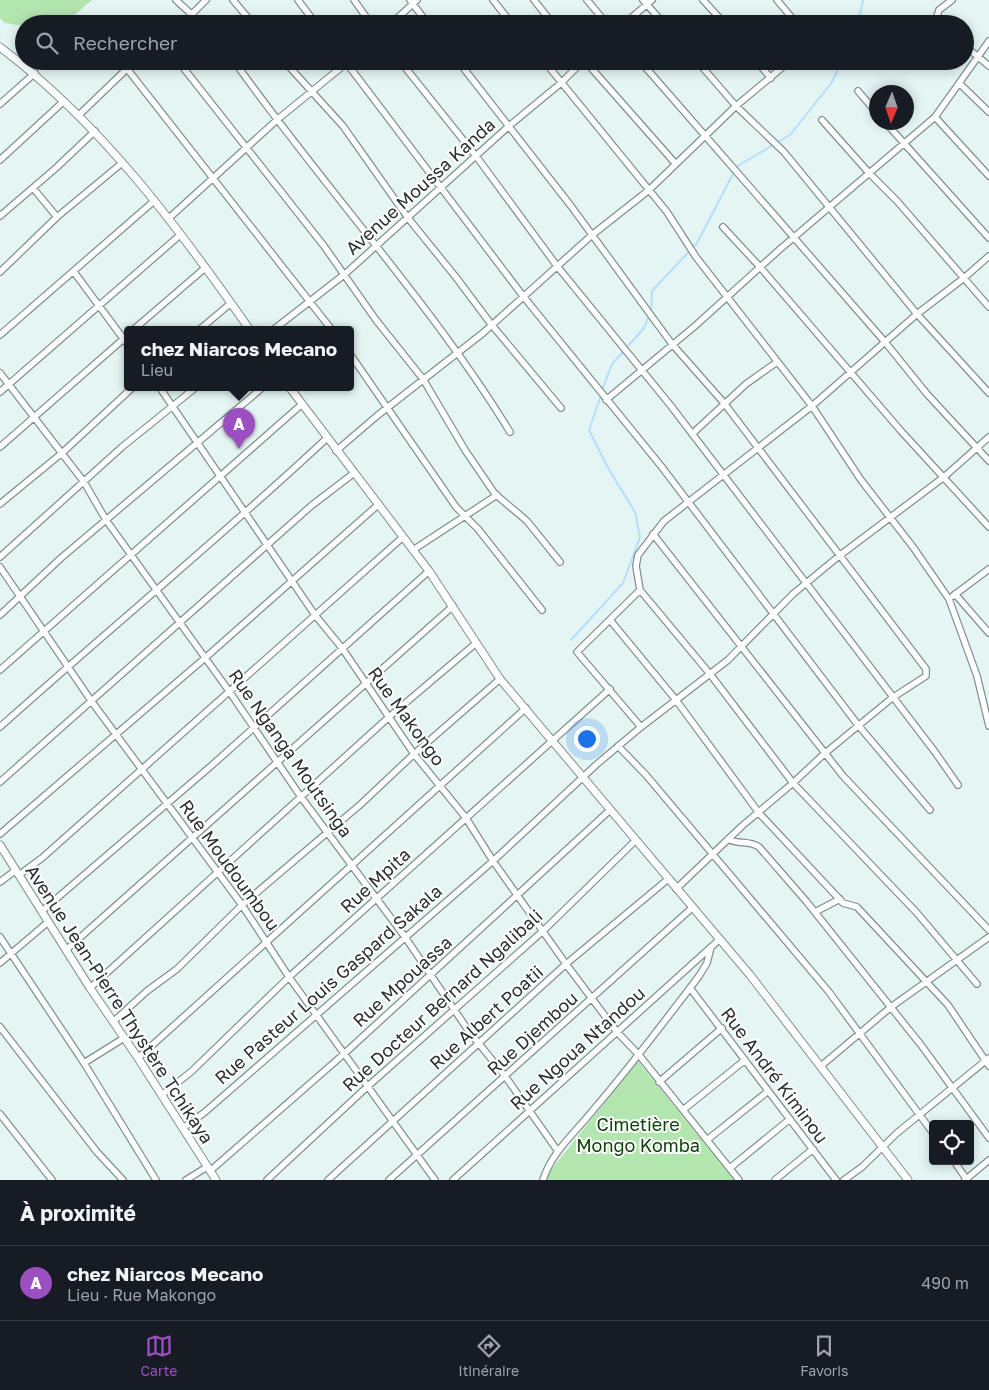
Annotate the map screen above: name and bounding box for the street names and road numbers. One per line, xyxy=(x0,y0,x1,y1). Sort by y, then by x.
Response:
street label: Avenue Moussa Kanda xyxy=(341,113,499,259)
street label: Rue Makongo xyxy=(364,662,450,770)
street label: Rue Nganga Moutsinga xyxy=(224,665,358,841)
street label: Rue Moudoumbou xyxy=(175,795,285,935)
street label: Rue Mpita xyxy=(336,843,414,917)
street label: Avenue Jean-Pierre Thystère Tchikaya xyxy=(21,860,219,1148)
street label: Rue Pasteur Louis Gaspard Sakala xyxy=(210,879,446,1089)
street label: Rue Docteur Bernard Ngalibali xyxy=(337,904,547,1096)
street label: Rue Mpouassa xyxy=(348,931,456,1031)
street label: Rue Albert Poatii xyxy=(425,960,547,1074)
street label: Rue Ngoua Ntandou xyxy=(505,982,649,1114)
street label: Rue Djembou xyxy=(482,987,582,1079)
street label: Rue André Kiminou xyxy=(717,1003,833,1147)

